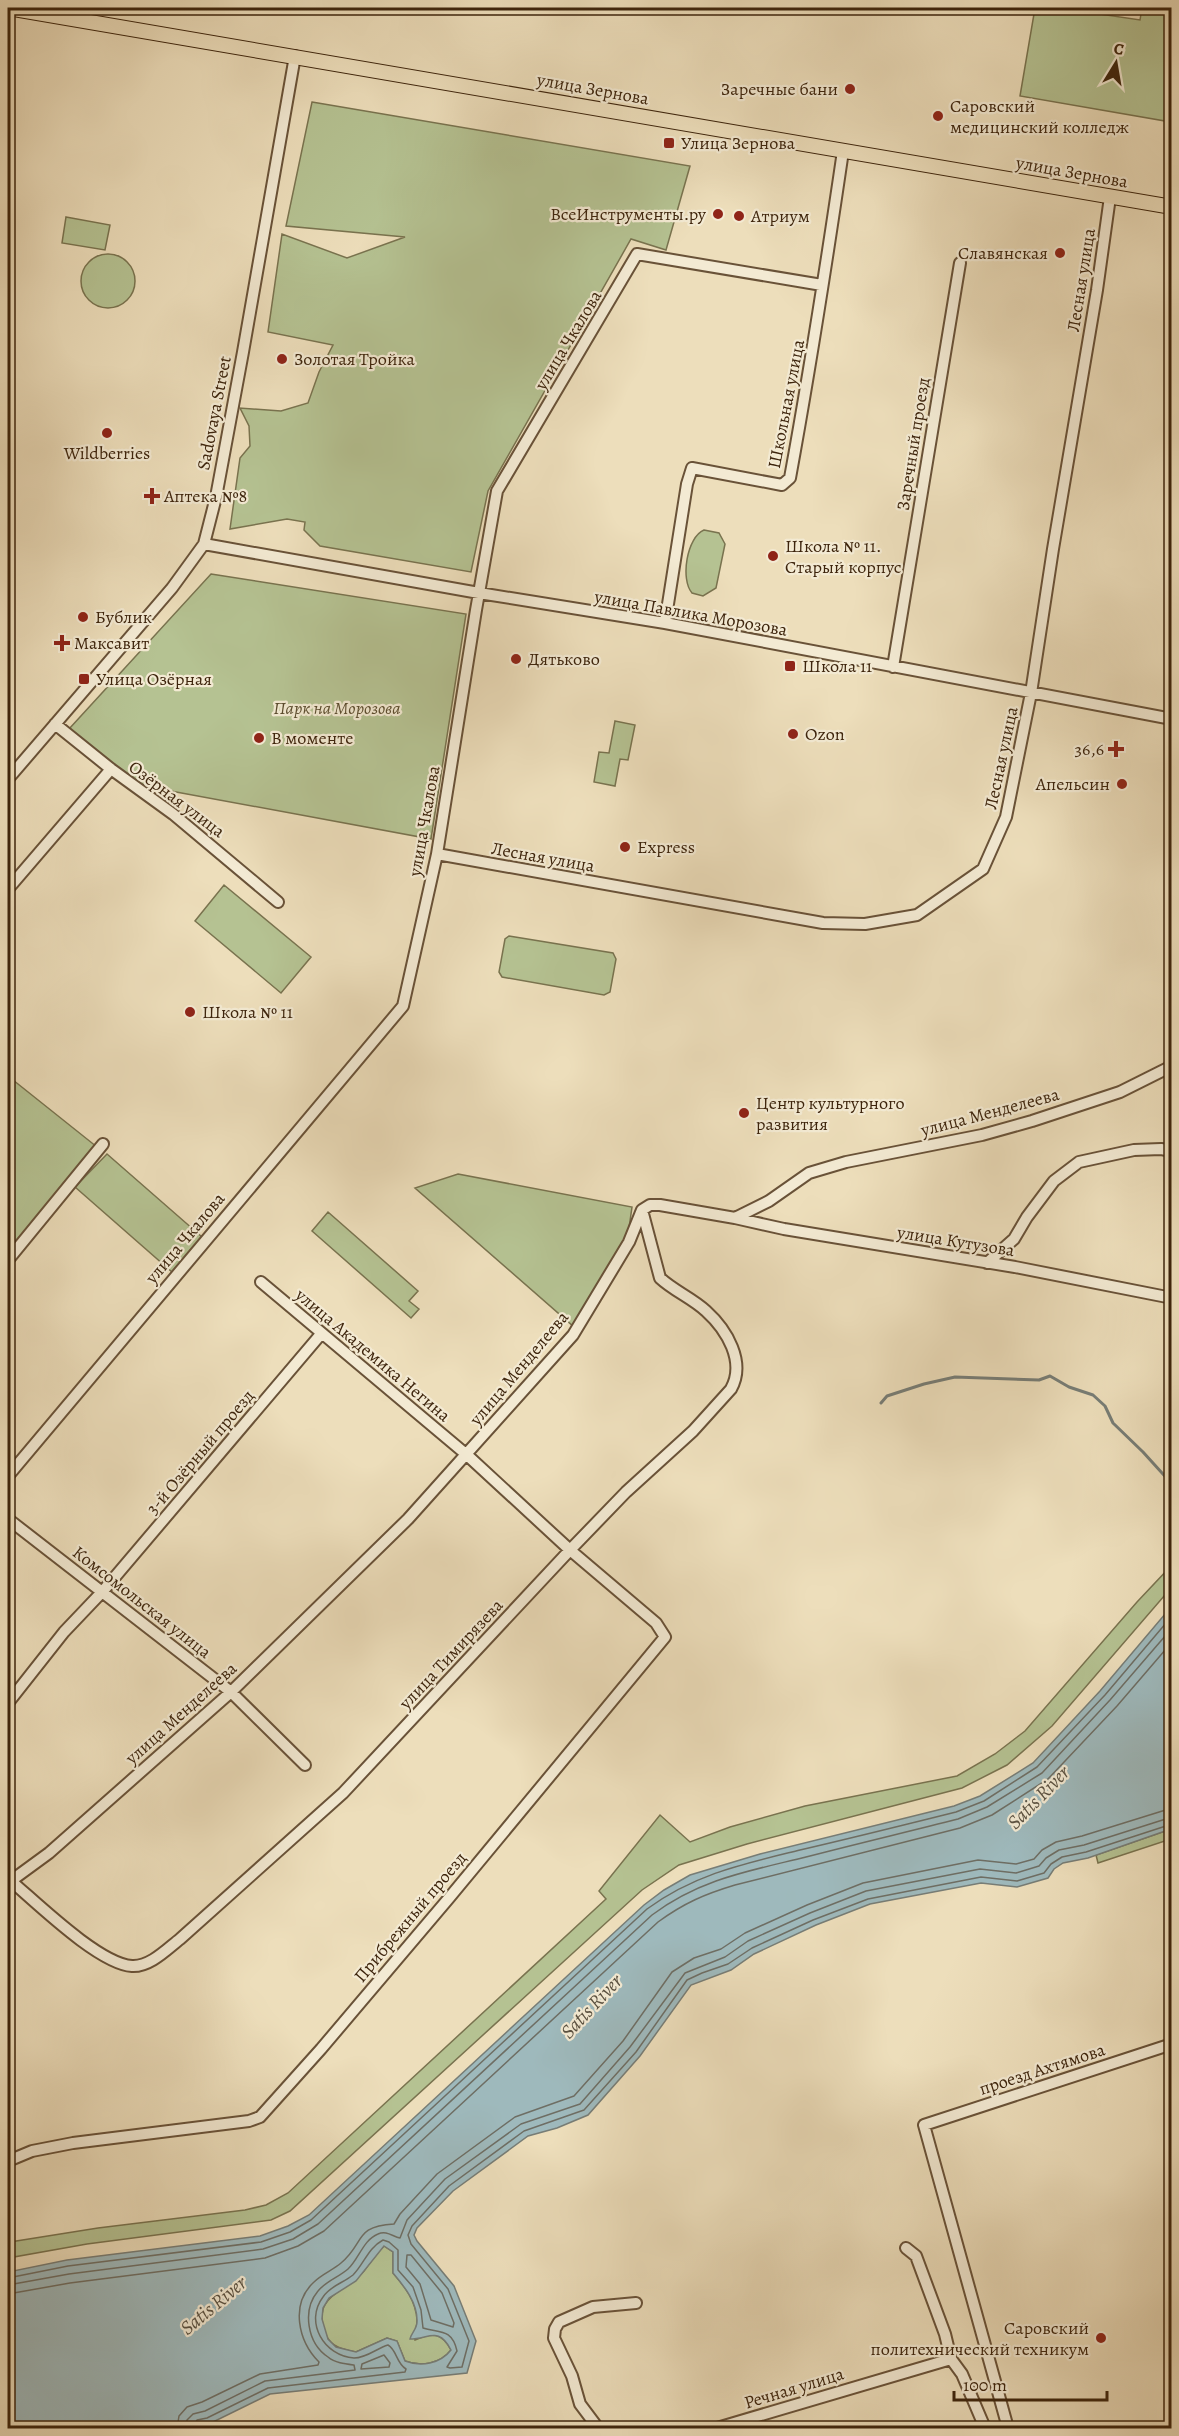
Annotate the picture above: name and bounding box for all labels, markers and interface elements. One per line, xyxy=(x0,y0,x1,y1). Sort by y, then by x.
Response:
north arrow xyxy=(1086,33,1146,93)
text: С xyxy=(1112,38,1126,61)
street label: улица Зернова xyxy=(534,67,651,111)
place label: Заречные бани xyxy=(721,77,838,101)
marker: Заречные бани xyxy=(843,82,857,96)
place label: Саровский медицинский колледж xyxy=(950,94,1130,139)
marker: Саровский медицинский колледж xyxy=(931,109,945,123)
place label: Улица Зернова xyxy=(681,131,796,155)
marker: Улица Зернова xyxy=(662,136,676,150)
street label: улица Зернова xyxy=(1013,150,1130,194)
place label: ВсеИнструменты.ру xyxy=(550,202,707,226)
place label: Атриум xyxy=(750,204,810,228)
marker: ВсеИнструменты.ру xyxy=(711,207,725,221)
marker: Атриум xyxy=(732,209,746,223)
street label: Лесная улица xyxy=(1061,226,1101,333)
place label: Славянская xyxy=(958,241,1048,265)
marker: Славянская xyxy=(1053,246,1067,260)
street label: улица Чкалова xyxy=(528,285,608,395)
street label: Школьная улица xyxy=(762,337,810,471)
place label: Золотая Тройка xyxy=(294,347,415,371)
marker: Золотая Тройка xyxy=(275,352,289,366)
street label: Sadovaya Street xyxy=(191,354,237,472)
street label: Заречный проезд xyxy=(891,376,935,512)
marker: Wildberries xyxy=(100,426,114,440)
place label: Wildberries xyxy=(63,441,150,465)
place label: Аптека №8 xyxy=(163,484,247,508)
marker: Аптека №8 xyxy=(145,489,159,503)
place label: Школа № 11. Старый корпус xyxy=(785,534,902,579)
marker: Школа № 11. Старый корпус xyxy=(766,549,780,563)
street label: улица Павлика Морозова xyxy=(592,584,790,642)
place label: Бублик xyxy=(95,605,152,629)
marker: Бублик xyxy=(76,610,90,624)
place label: Максавит xyxy=(74,631,149,655)
marker: Максавит xyxy=(55,636,69,650)
place label: Дятьково xyxy=(528,647,600,671)
marker: Дятьково xyxy=(509,652,523,666)
place label: Школа 11 xyxy=(802,654,872,678)
marker: Школа 11 xyxy=(783,659,797,673)
place label: Улица Озёрная xyxy=(96,667,212,691)
marker: Улица Озёрная xyxy=(77,672,91,686)
park label: Парк на Морозова xyxy=(273,696,401,720)
street label: Лесная улица xyxy=(978,704,1024,812)
place label: Ozon xyxy=(805,722,845,746)
place label: В моменте xyxy=(271,726,353,750)
marker: Ozon xyxy=(786,727,800,741)
marker: В моменте xyxy=(252,731,266,745)
place label: 36,6 xyxy=(1075,737,1104,761)
marker: 36,6 xyxy=(1109,742,1123,756)
street label: Озёрная улица xyxy=(124,755,231,844)
street label: улица Чкалова xyxy=(402,763,446,879)
place label: Апельсин xyxy=(1035,772,1110,796)
marker: Апельсин xyxy=(1115,777,1129,791)
place label: Express xyxy=(637,835,695,859)
street label: Лесная улица xyxy=(490,836,597,878)
marker: Express xyxy=(618,840,632,854)
place label: Школа № 11 xyxy=(202,1000,293,1024)
marker: Школа № 11 xyxy=(183,1005,197,1019)
street label: улица Менделеева xyxy=(917,1082,1063,1142)
place label: Центр культурного развития xyxy=(756,1091,905,1136)
marker: Центр культурного развития xyxy=(737,1106,751,1120)
street label: улица Чкалова xyxy=(139,1187,231,1289)
street label: улица Кутузова xyxy=(895,1220,1017,1262)
street label: улица Академика Негина xyxy=(290,1282,456,1428)
street label: улица Менделеева xyxy=(463,1305,574,1431)
street label: 3-й Озёрный проезд xyxy=(141,1384,260,1520)
street label: Комсомольская улица xyxy=(68,1540,217,1664)
street label: улица Тимирязева xyxy=(393,1593,509,1715)
street label: улица Менделеева xyxy=(119,1656,242,1770)
water label: Satis River xyxy=(1001,1759,1076,1835)
street label: Прибрежный проезд xyxy=(348,1847,472,1987)
water label: Satis River xyxy=(555,1967,629,2044)
street label: проезд Ахтямова xyxy=(976,2037,1109,2101)
water label: Satis River xyxy=(174,2269,253,2341)
place label: Саровский политехнический техникум xyxy=(871,2316,1089,2361)
marker: Саровский политехнический техникум xyxy=(1094,2331,1108,2345)
street label: Речная улица xyxy=(741,2361,847,2415)
scale bar xyxy=(954,2364,1107,2402)
text: 100 m xyxy=(963,2373,1007,2397)

